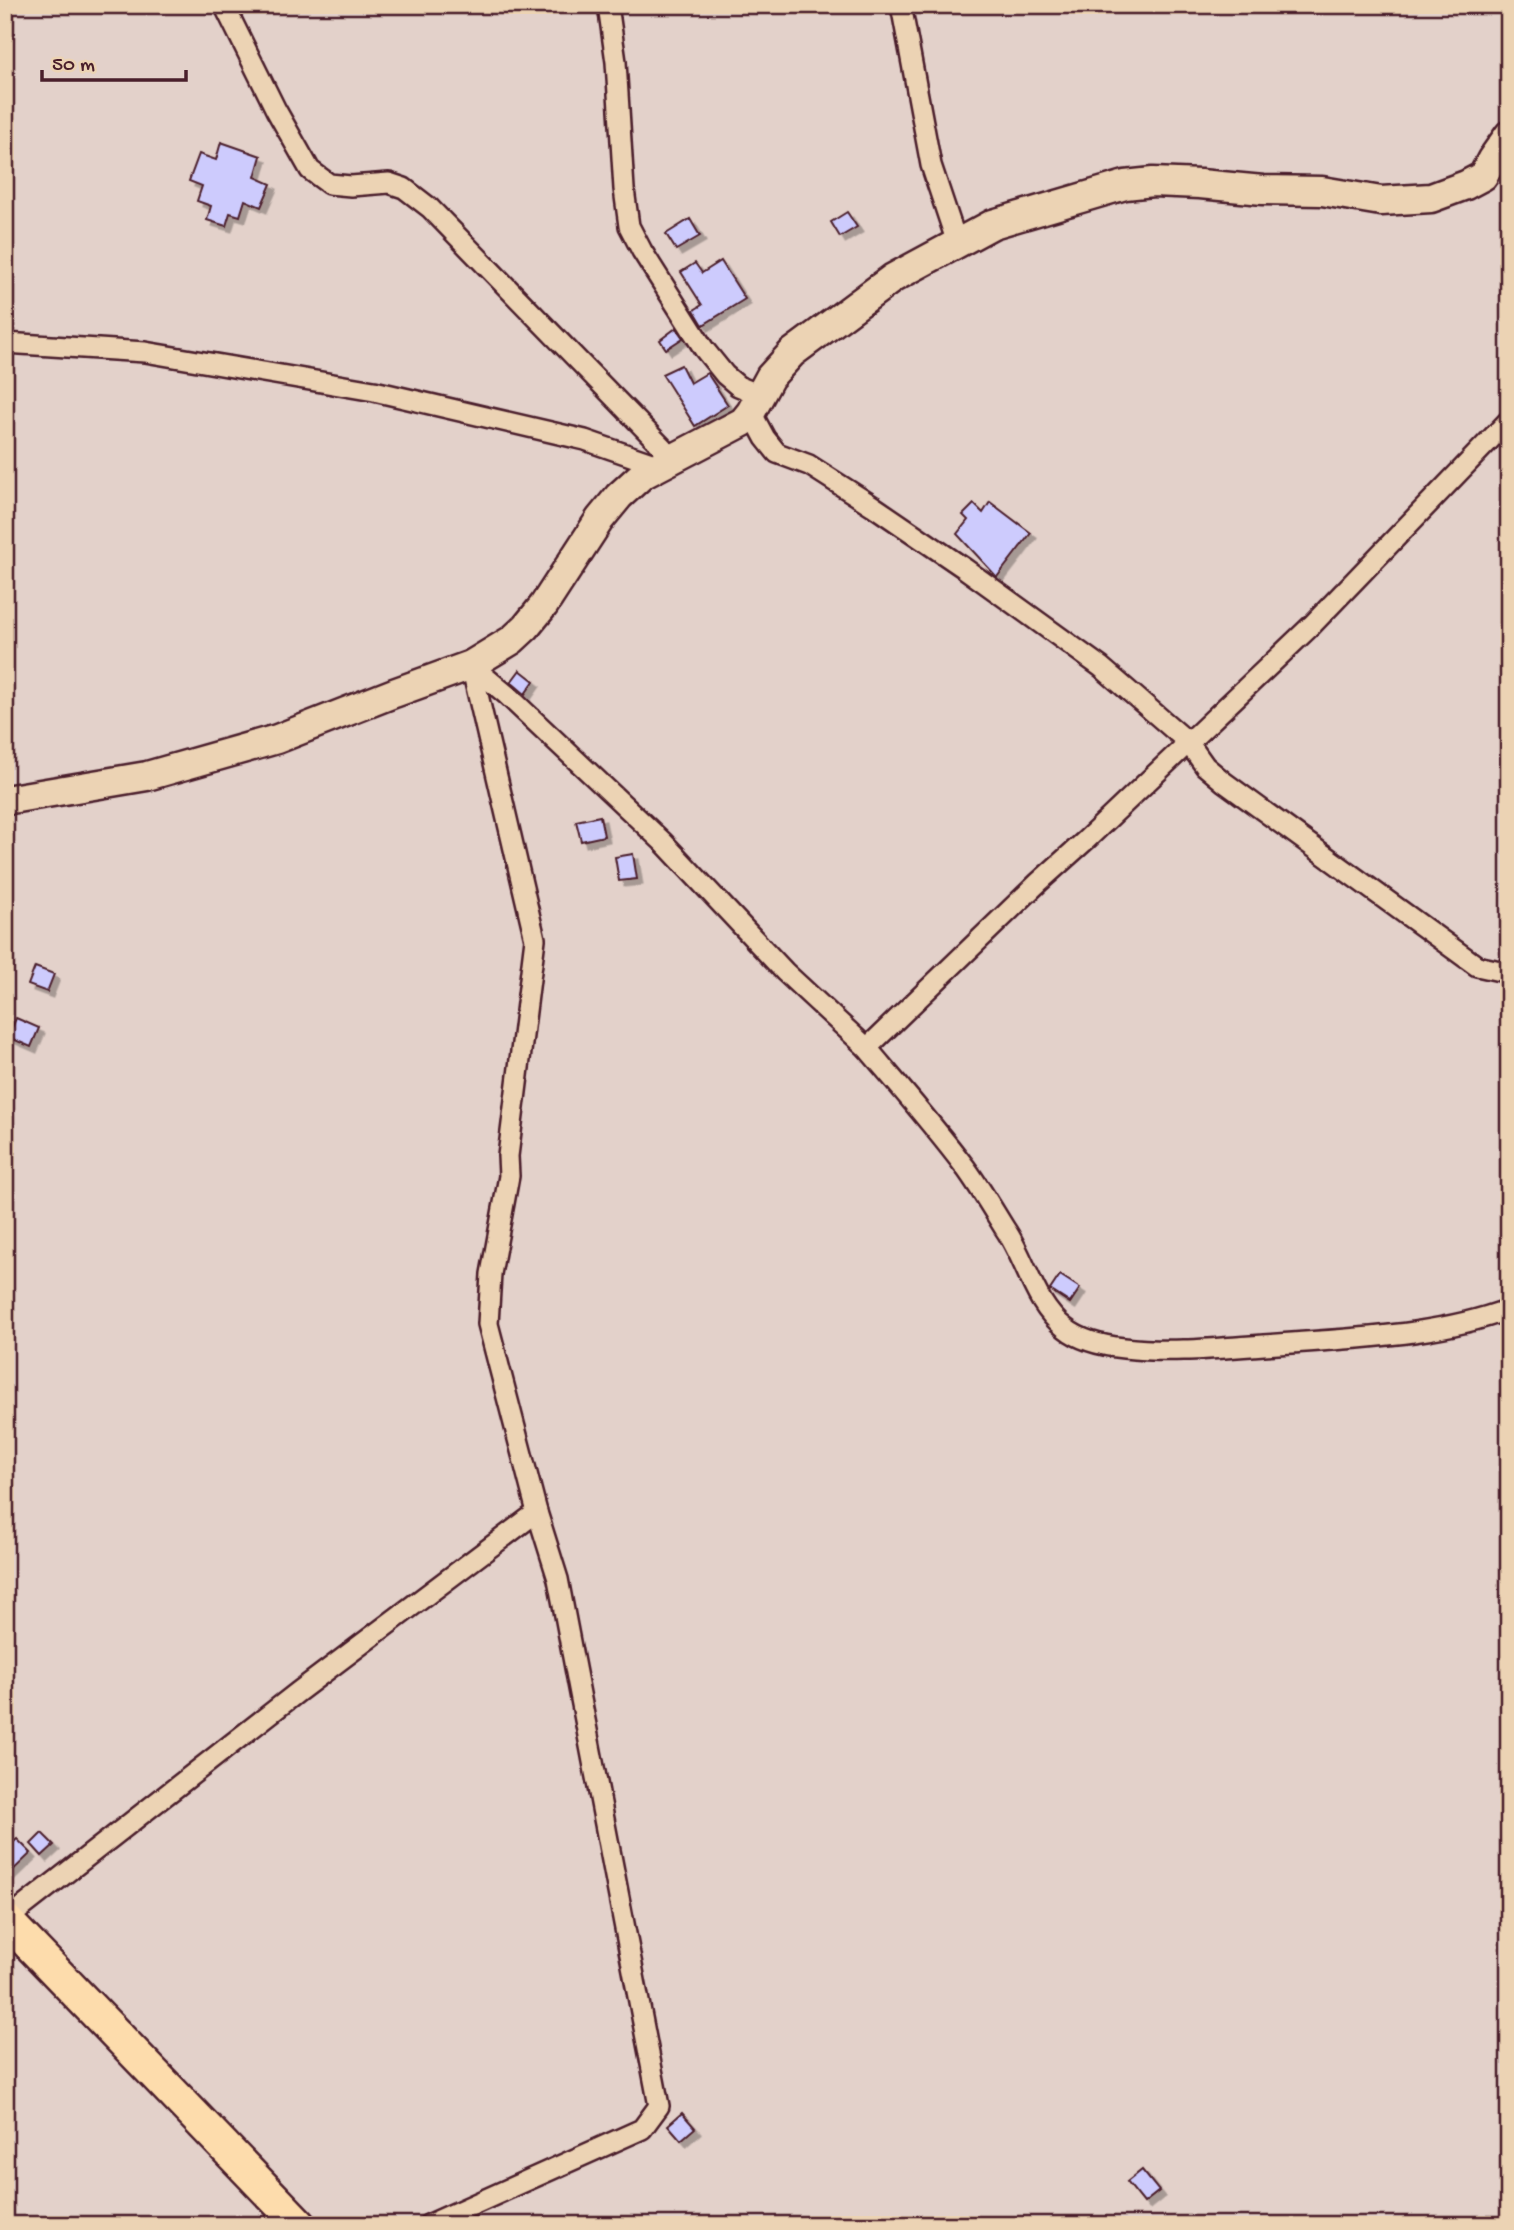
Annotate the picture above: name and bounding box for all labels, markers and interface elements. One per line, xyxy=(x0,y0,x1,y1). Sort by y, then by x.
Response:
scale bar xyxy=(42,38,186,82)
text: 50 m xyxy=(52,54,95,79)

